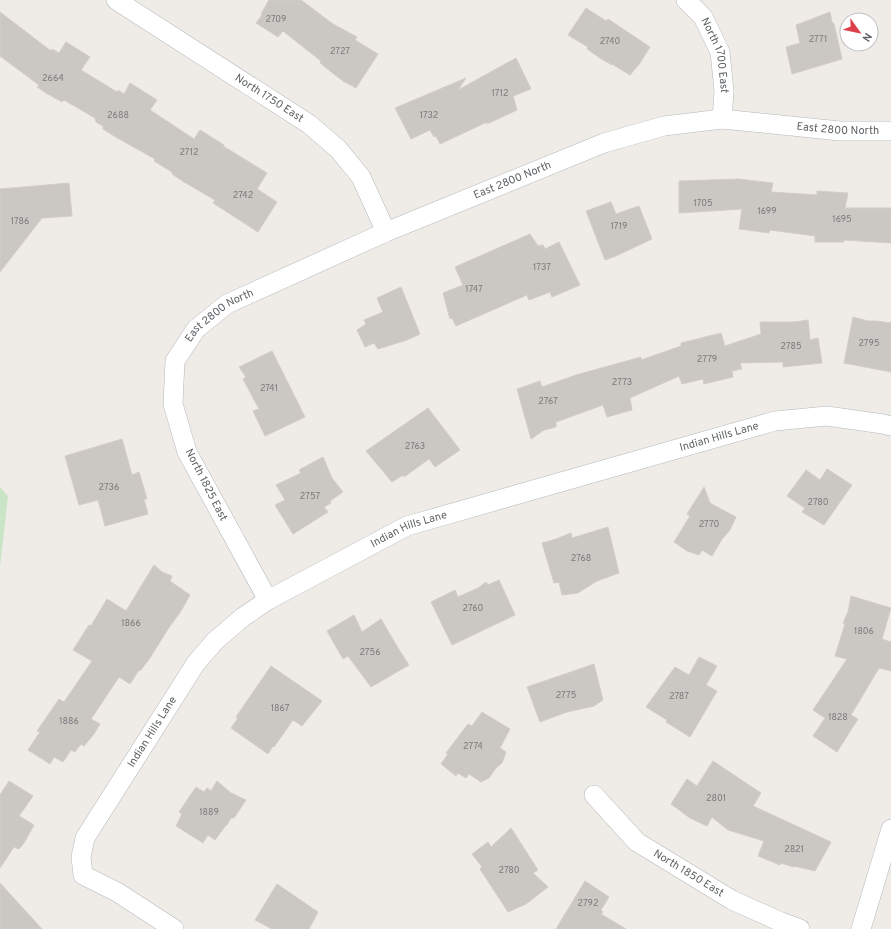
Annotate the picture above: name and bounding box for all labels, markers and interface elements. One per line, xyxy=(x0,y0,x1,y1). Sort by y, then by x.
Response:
north arrow xyxy=(839,12,879,52)
house number: 2709 xyxy=(266,14,287,25)
street label: North 1700 East xyxy=(697,15,731,94)
text: N xyxy=(859,30,875,44)
house number: 2771 xyxy=(809,34,827,45)
house number: 2740 xyxy=(600,36,621,47)
house number: 2727 xyxy=(330,46,350,57)
street label: North 1750 East xyxy=(232,71,306,126)
house number: 2664 xyxy=(42,73,64,84)
house number: 1712 xyxy=(491,88,509,99)
house number: 2688 xyxy=(107,110,129,121)
house number: 1732 xyxy=(420,110,438,121)
street label: East 2800 North xyxy=(796,120,879,138)
house number: 2712 xyxy=(179,147,199,158)
street label: East 2800 North xyxy=(472,158,553,202)
house number: 2742 xyxy=(233,190,253,201)
house number: 1705 xyxy=(693,198,713,209)
house number: 1699 xyxy=(757,206,777,217)
house number: 1695 xyxy=(832,214,852,225)
house number: 1786 xyxy=(11,216,29,227)
house number: 1719 xyxy=(611,221,627,232)
house number: 1737 xyxy=(533,262,551,273)
house number: 1747 xyxy=(465,284,483,295)
street label: East 2800 North xyxy=(182,286,256,345)
house number: 2795 xyxy=(858,338,880,349)
house number: 2785 xyxy=(781,341,801,352)
house number: 2779 xyxy=(697,354,717,365)
house number: 2773 xyxy=(612,377,632,388)
house number: 2741 xyxy=(260,383,278,394)
house number: 2767 xyxy=(538,396,558,407)
street label: Indian Hills Lane xyxy=(678,419,760,455)
house number: 2763 xyxy=(405,441,425,452)
street label: North 1825 East xyxy=(182,446,230,524)
house number: 2736 xyxy=(99,482,119,493)
house number: 2757 xyxy=(300,491,320,502)
house number: 2780 xyxy=(807,497,829,508)
street label: Indian Hills Lane xyxy=(368,508,449,551)
house number: 2770 xyxy=(699,519,720,530)
house number: 2768 xyxy=(571,553,591,564)
house number: 2760 xyxy=(463,603,484,614)
house number: 1866 xyxy=(121,618,141,629)
house number: 1806 xyxy=(854,626,874,637)
house number: 2756 xyxy=(359,647,381,658)
house number: 2775 xyxy=(556,690,576,701)
house number: 2787 xyxy=(669,691,689,702)
street label: Indian Hills Lane xyxy=(124,694,180,770)
house number: 1867 xyxy=(271,703,290,714)
house number: 1828 xyxy=(828,712,848,723)
house number: 1886 xyxy=(59,716,79,727)
house number: 2774 xyxy=(463,741,483,752)
house number: 2801 xyxy=(706,793,726,804)
house number: 1889 xyxy=(199,807,219,818)
house number: 2821 xyxy=(784,844,804,855)
street label: North 1850 East xyxy=(651,847,726,900)
house number: 2780 xyxy=(498,865,520,876)
house number: 2792 xyxy=(578,898,599,909)

